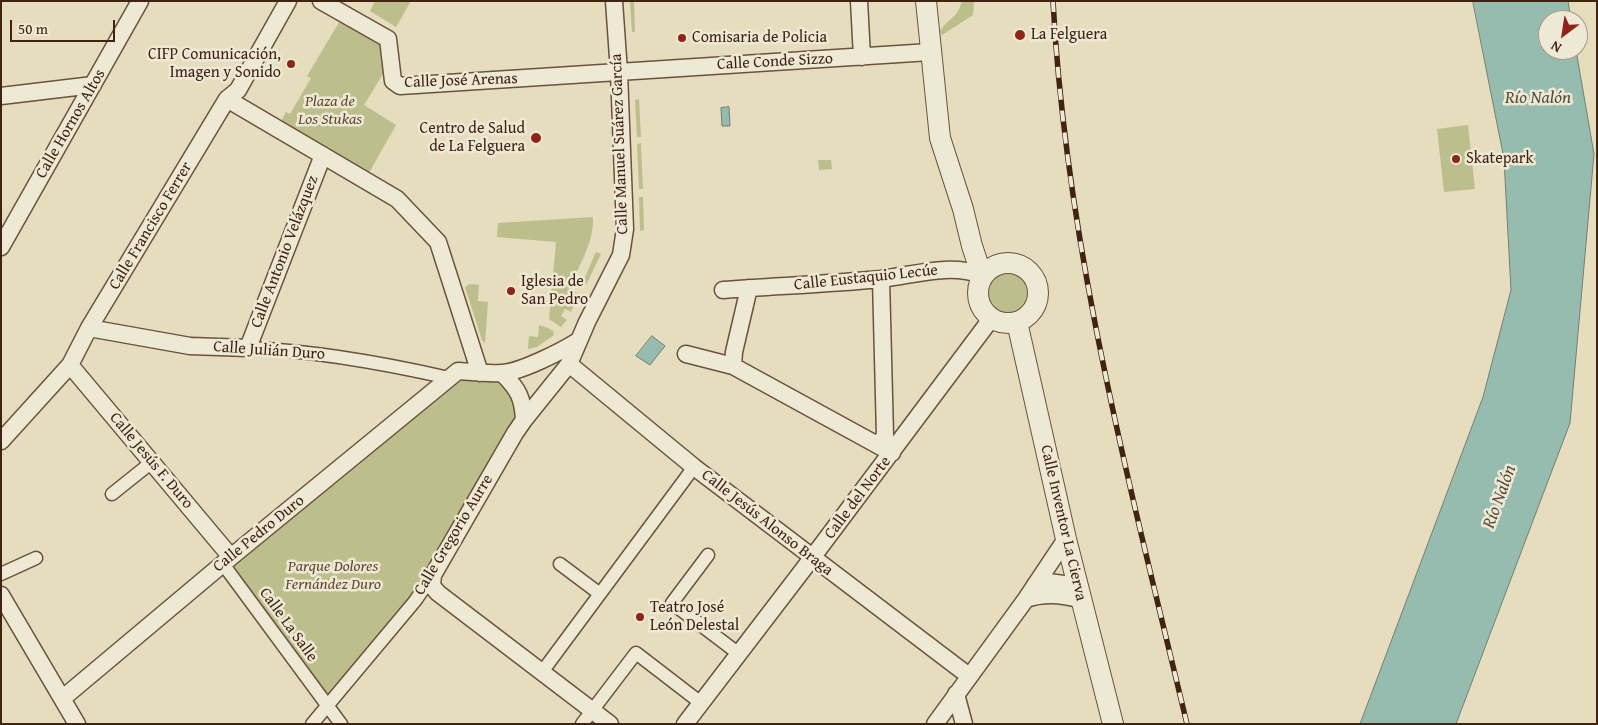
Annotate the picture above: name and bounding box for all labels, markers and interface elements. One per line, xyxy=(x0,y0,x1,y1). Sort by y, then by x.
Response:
scale bar xyxy=(12,10,118,42)
north arrow xyxy=(1538,10,1588,60)
text: 50 m xyxy=(18,18,48,39)
place label: La Felguera xyxy=(1031,25,1107,45)
place label: Comisaria de Policia xyxy=(692,28,827,48)
marker: La Felguera xyxy=(1013,28,1027,42)
marker: Comisaria de Policia xyxy=(676,32,688,44)
text: N xyxy=(1547,36,1565,58)
place label: CIFP Comunicación, Imagen y Sonido xyxy=(148,45,281,83)
street label: Calle Conde Sizzo xyxy=(716,49,834,75)
street label: Calle Manuel Suárez García xyxy=(607,53,633,235)
marker: CIFP Comunicación, Imagen y Sonido xyxy=(285,58,297,70)
street label: Calle Hornos Altos xyxy=(32,66,110,182)
street label: Calle José Arenas xyxy=(404,69,518,93)
water label: Río Nalón xyxy=(1505,87,1571,109)
park label: Plaza de Los Stukas xyxy=(298,92,362,130)
place label: Centro de Salud de La Felguera xyxy=(419,119,525,157)
marker: Centro de Salud de La Felguera xyxy=(529,131,543,145)
place label: Skatepark xyxy=(1466,149,1534,169)
marker: Skatepark xyxy=(1450,153,1462,165)
street label: Calle Francisco Ferrer xyxy=(105,159,197,293)
street label: Calle Antonio Velázquez xyxy=(247,173,323,331)
street label: Calle Eustaquio Lecúe xyxy=(793,261,939,295)
place label: Iglesia de San Pedro xyxy=(521,272,588,310)
marker: Iglesia de San Pedro xyxy=(505,285,517,297)
street label: Calle Julián Duro xyxy=(213,338,325,364)
street label: Calle Jesús F. Duro xyxy=(105,409,197,513)
street label: Calle Inventor La Cierva xyxy=(1036,443,1090,603)
street label: Calle del Norte xyxy=(821,453,895,543)
water label: Río Nalón xyxy=(1479,462,1521,532)
street label: Calle Jesús Alonso Braga xyxy=(697,466,837,580)
street label: Calle Gregorio Aurre xyxy=(410,471,498,599)
street label: Calle Pedro Duro xyxy=(209,491,309,577)
park label: Parque Dolores Fernández Duro xyxy=(285,557,381,595)
street label: Calle La Salle xyxy=(255,584,321,666)
place label: Teatro José León Delestal xyxy=(650,598,739,636)
marker: Teatro José León Delestal xyxy=(634,611,646,623)

